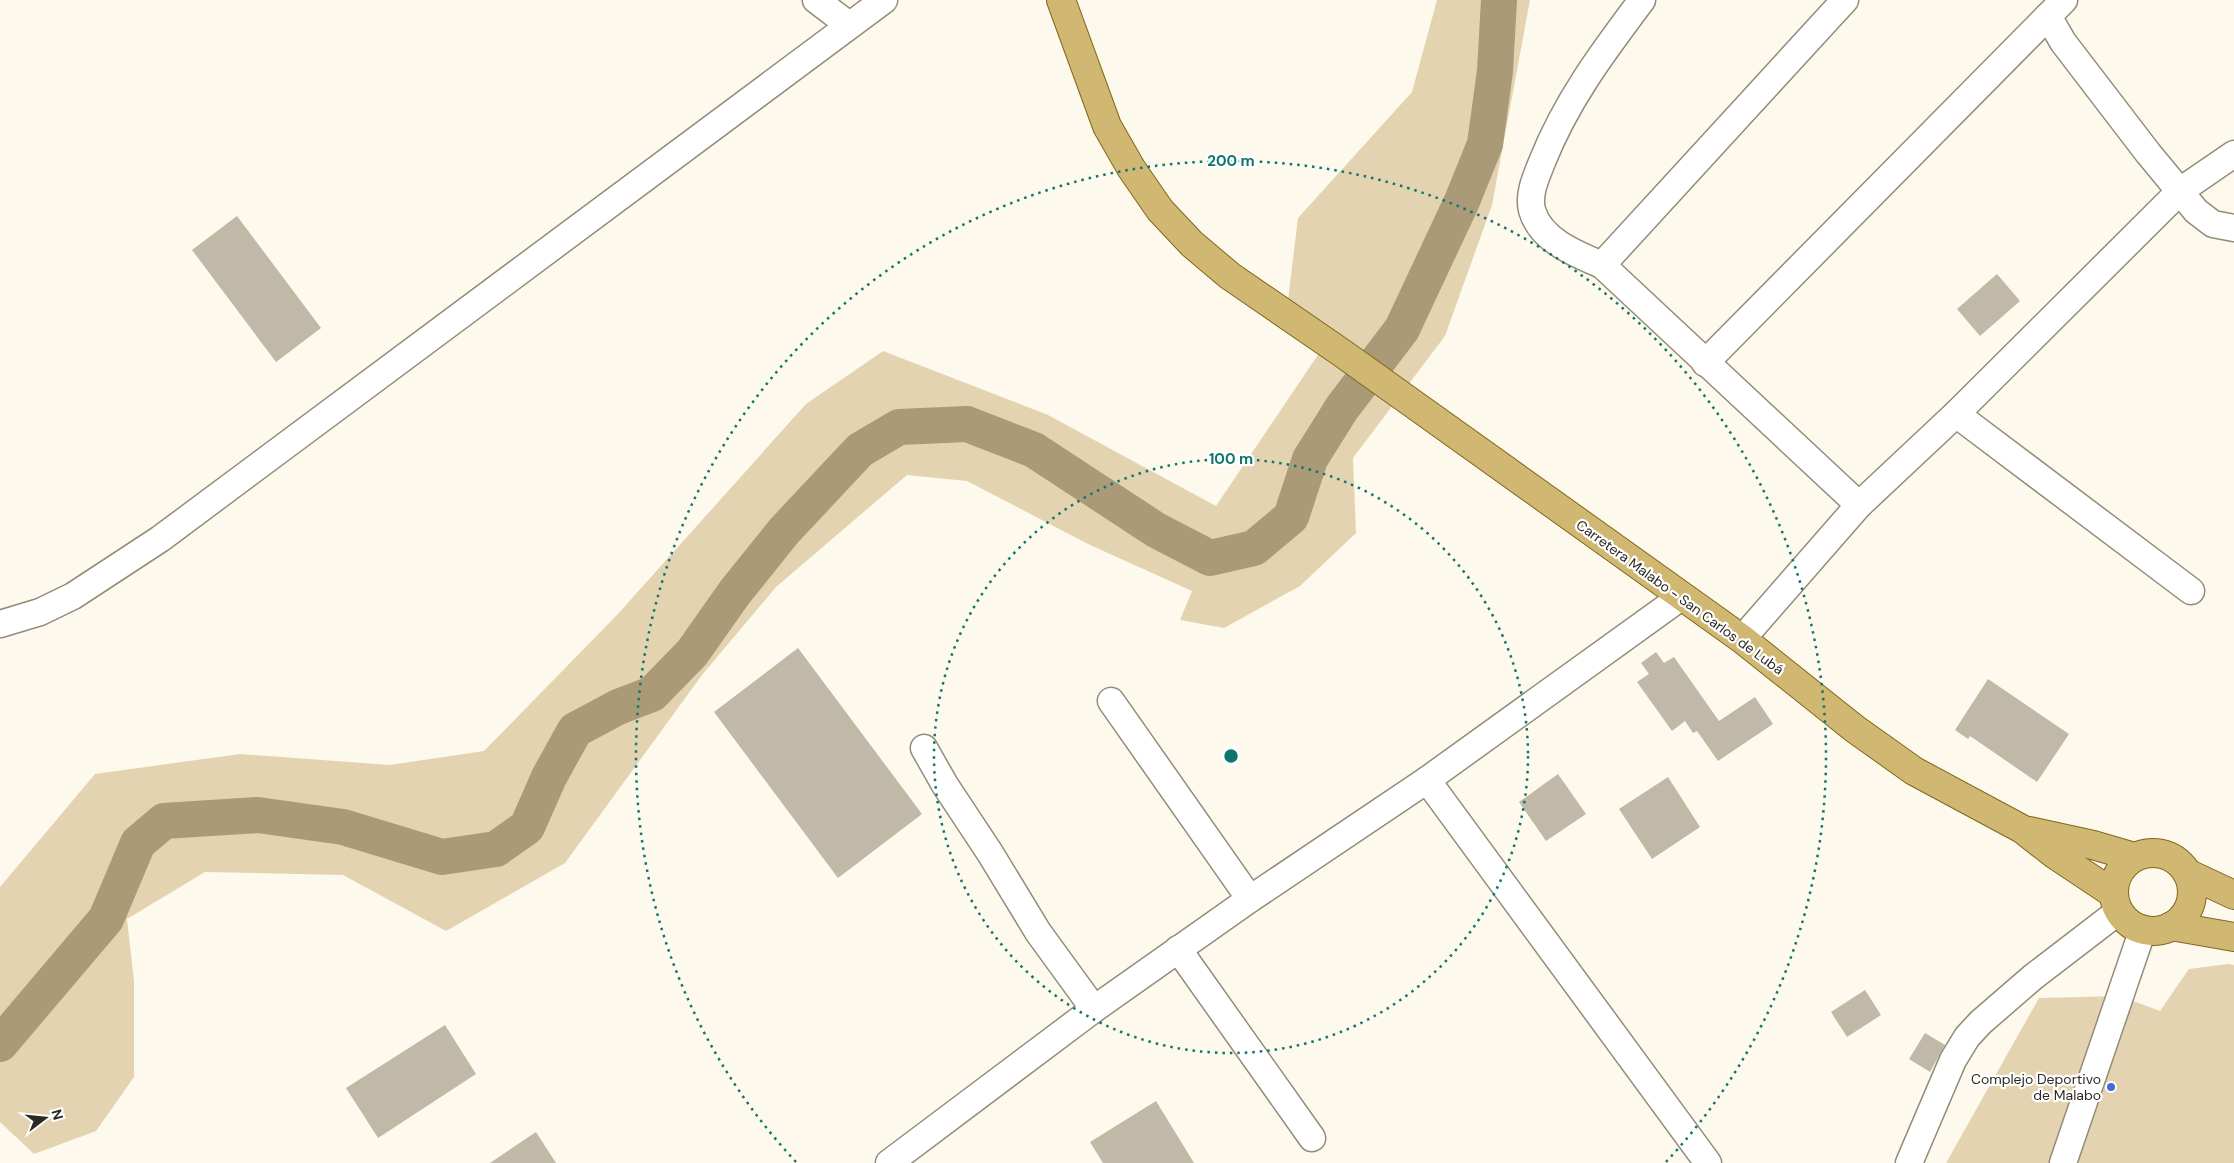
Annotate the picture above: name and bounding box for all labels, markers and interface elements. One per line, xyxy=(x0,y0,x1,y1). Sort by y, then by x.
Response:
text: 200 m xyxy=(1207,151,1255,171)
text: 100 m xyxy=(1209,449,1253,469)
street label: Carretera Malabo - San Carlos de Lubá xyxy=(1573,516,1787,678)
centre of rings xyxy=(1222,747,1240,765)
place label: Complejo Deportivo de Malabo xyxy=(1971,1070,2101,1104)
marker: Complejo Deportivo de Malabo xyxy=(2105,1081,2117,1093)
north arrow xyxy=(20,1093,70,1143)
text: N xyxy=(47,1107,68,1122)

